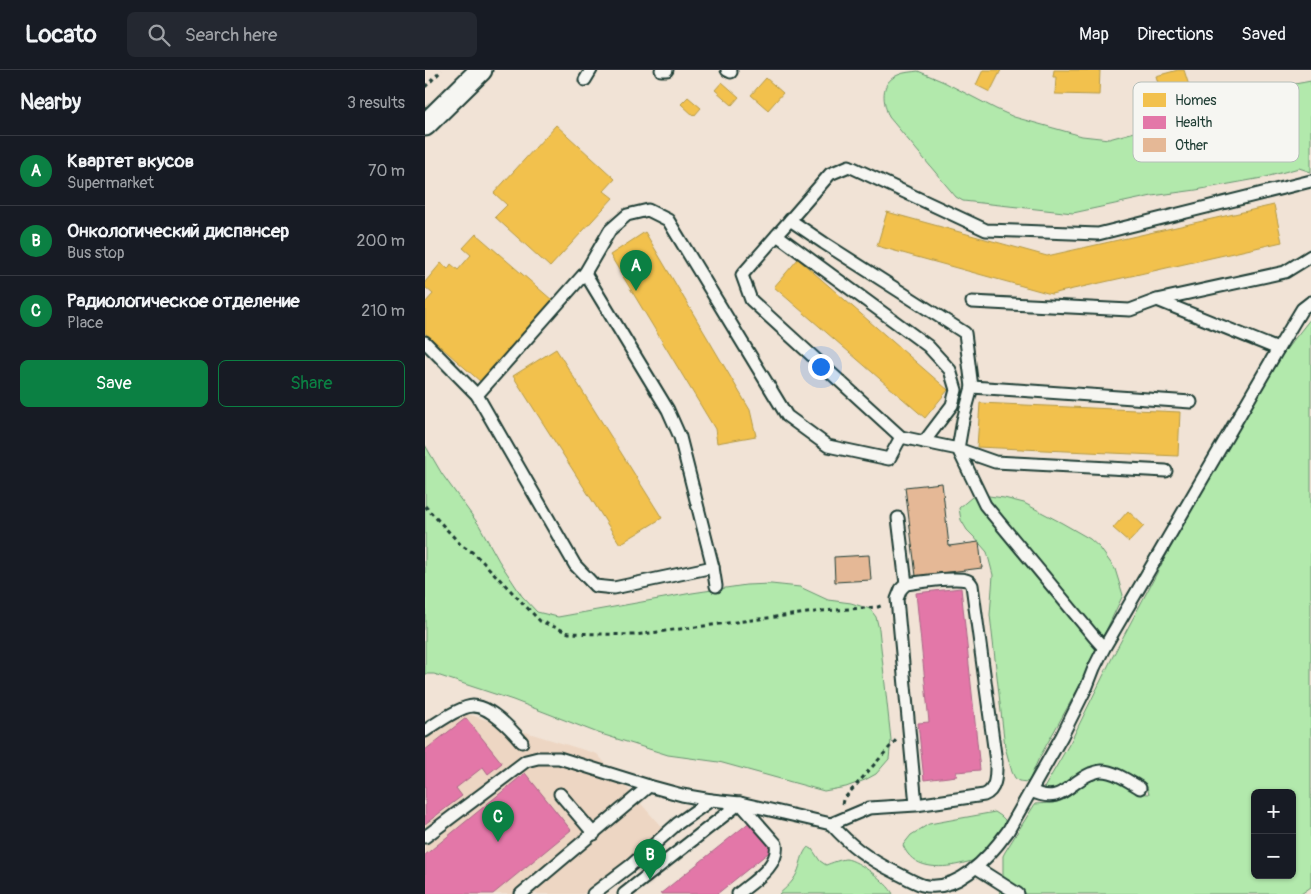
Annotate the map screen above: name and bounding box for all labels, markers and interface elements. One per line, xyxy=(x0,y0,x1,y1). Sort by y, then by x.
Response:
search box xyxy=(127,12,477,57)
text: Locato xyxy=(25,20,97,49)
icon: search xyxy=(145,21,173,49)
text: Search here xyxy=(185,23,277,47)
text: Map xyxy=(1079,23,1109,46)
text: Directions xyxy=(1137,23,1213,46)
text: Saved xyxy=(1241,23,1286,46)
legend xyxy=(1133,82,1299,162)
text: Nearby xyxy=(20,89,81,116)
text: Homes xyxy=(1175,92,1217,109)
text: 3 results xyxy=(347,93,405,113)
text: Health xyxy=(1175,114,1212,131)
text: Other xyxy=(1175,137,1208,154)
text: Квартет вкусов xyxy=(67,149,194,173)
text: A xyxy=(31,161,41,181)
text: 70 m xyxy=(368,161,405,181)
text: Supermarket xyxy=(67,173,154,193)
text: Онкологический диспансер xyxy=(67,219,289,243)
text: B xyxy=(31,231,41,251)
text: 200 m xyxy=(357,231,405,251)
text: Bus stop xyxy=(67,243,125,263)
pin: A xyxy=(620,250,652,291)
text: Радиологическое отделение xyxy=(67,289,300,313)
text: C xyxy=(31,301,41,321)
text: 210 m xyxy=(361,301,405,321)
text: Place xyxy=(67,313,103,333)
your location xyxy=(808,354,834,380)
button: Save xyxy=(20,360,208,407)
button: Share xyxy=(218,360,405,407)
map controls xyxy=(1251,789,1296,879)
button: + xyxy=(1251,789,1296,834)
pin: C xyxy=(482,801,514,842)
button: − xyxy=(1251,834,1296,879)
pin: B xyxy=(634,839,666,880)

